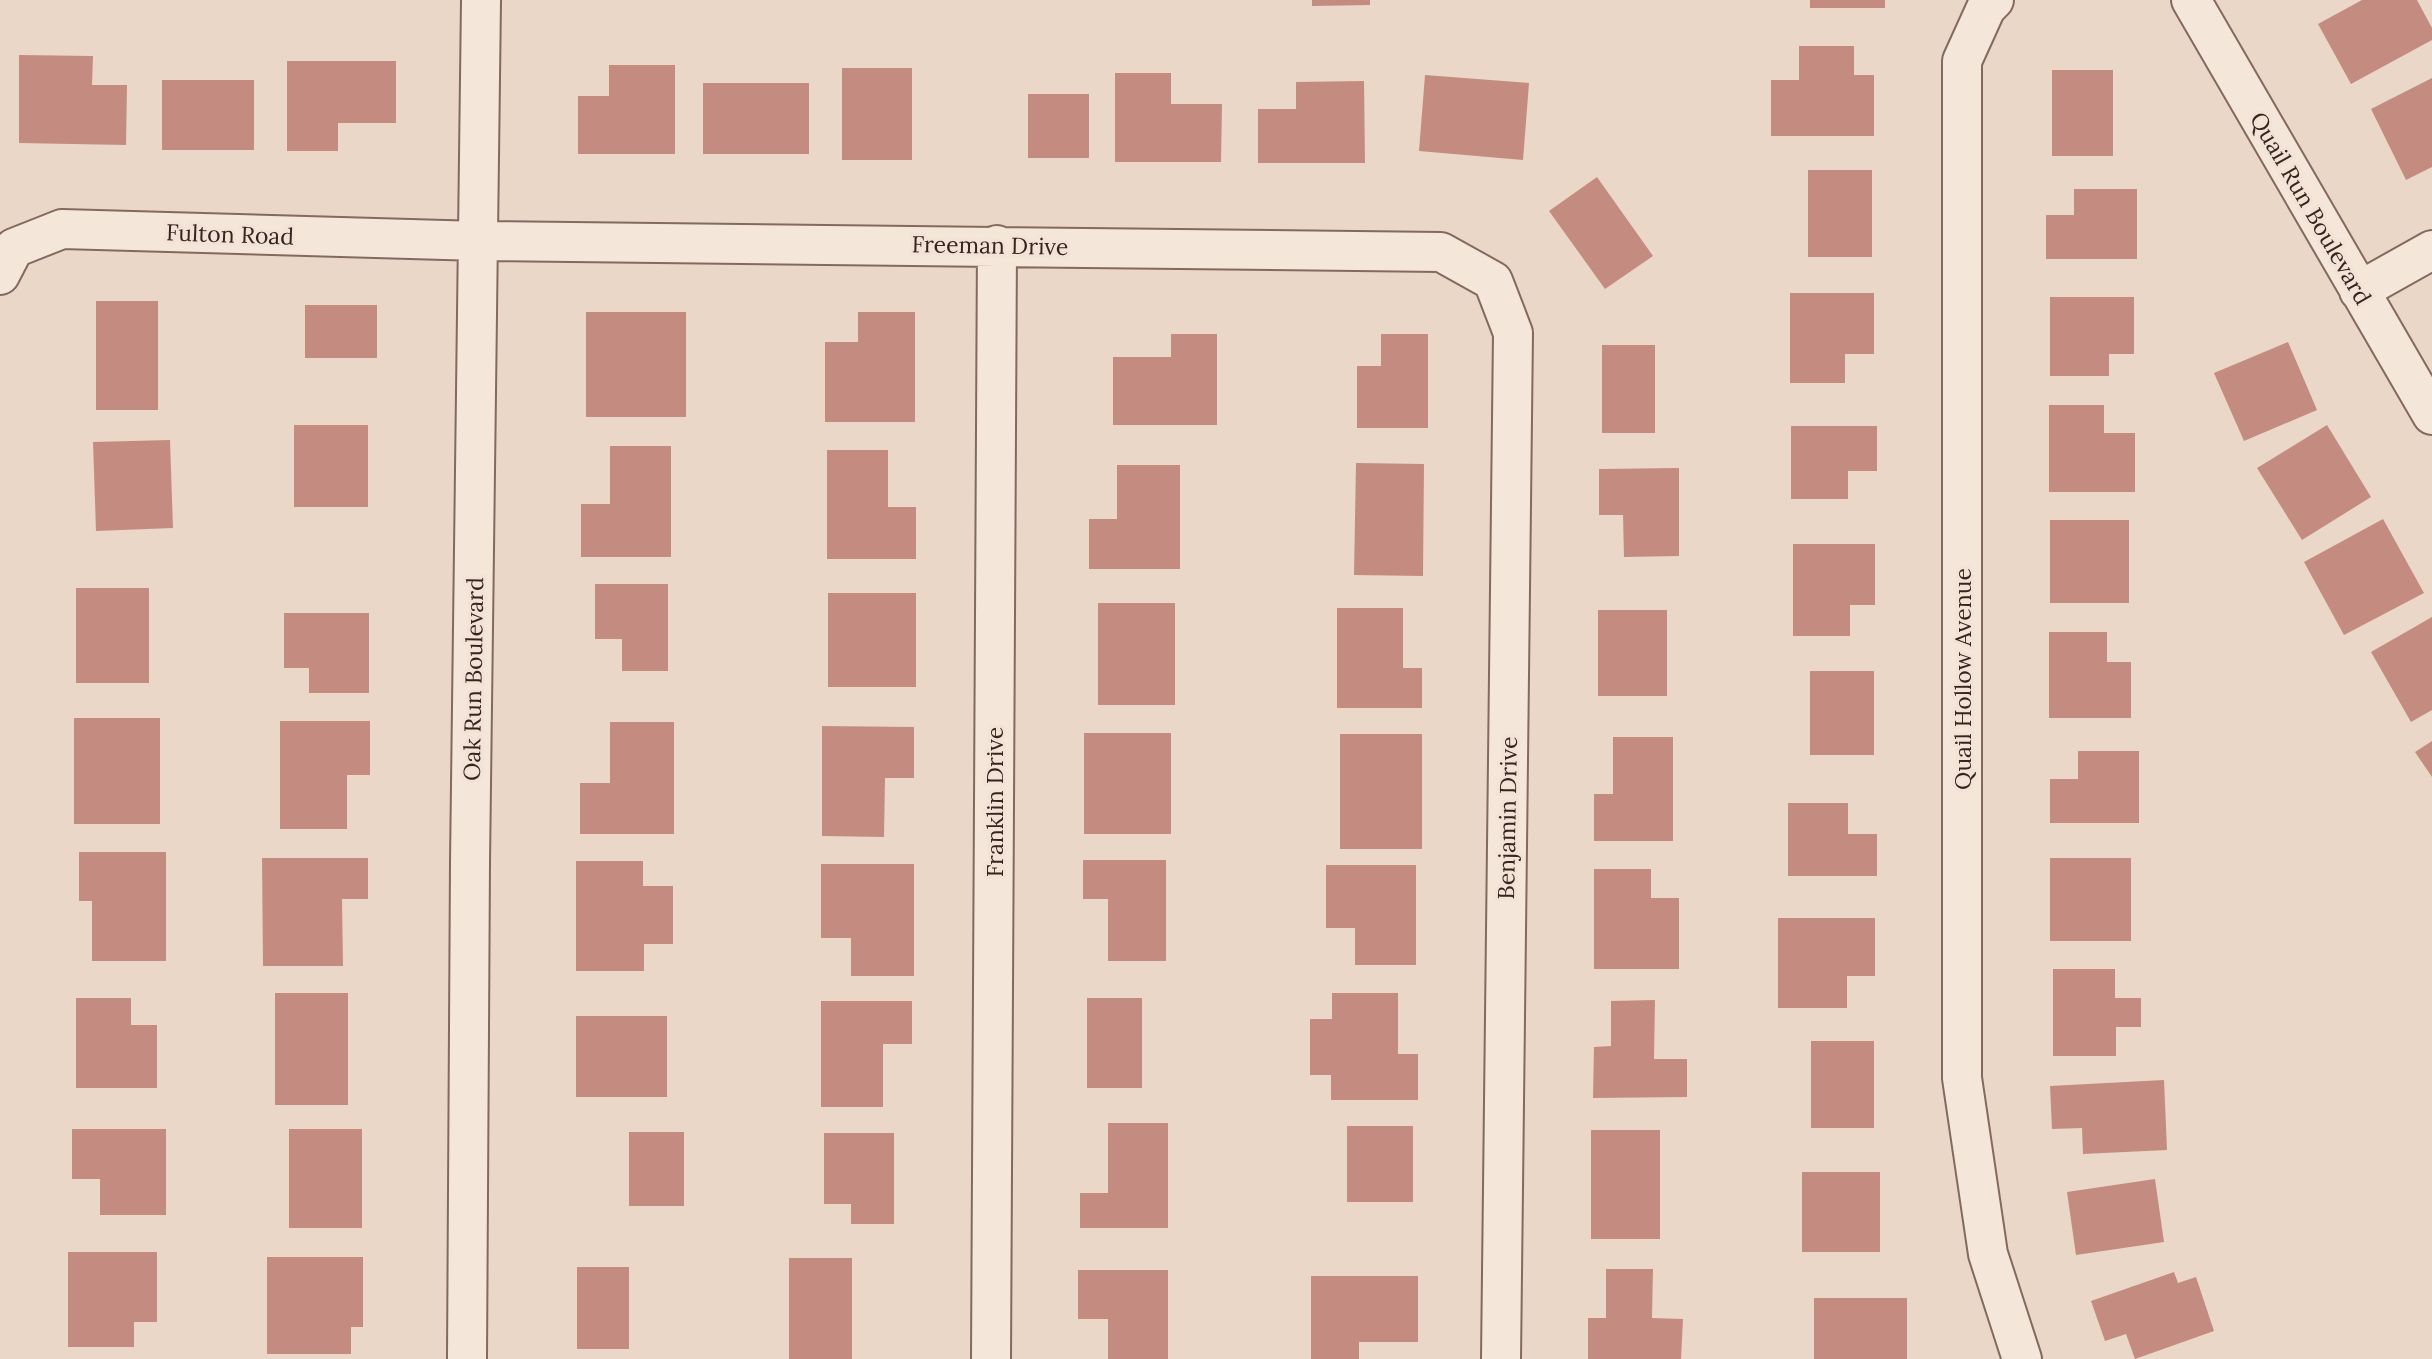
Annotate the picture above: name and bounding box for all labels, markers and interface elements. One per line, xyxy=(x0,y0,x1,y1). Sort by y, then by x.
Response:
street label: Quail Run Boulevard xyxy=(2244,106,2378,310)
street label: Fulton Road xyxy=(165,217,295,251)
street label: Freeman Drive xyxy=(911,229,1069,261)
street label: Quail Hollow Avenue xyxy=(1948,568,1977,790)
street label: Oak Run Boulevard xyxy=(457,577,489,781)
street label: Franklin Drive xyxy=(980,727,1009,877)
street label: Benjamin Drive xyxy=(1491,736,1523,900)

